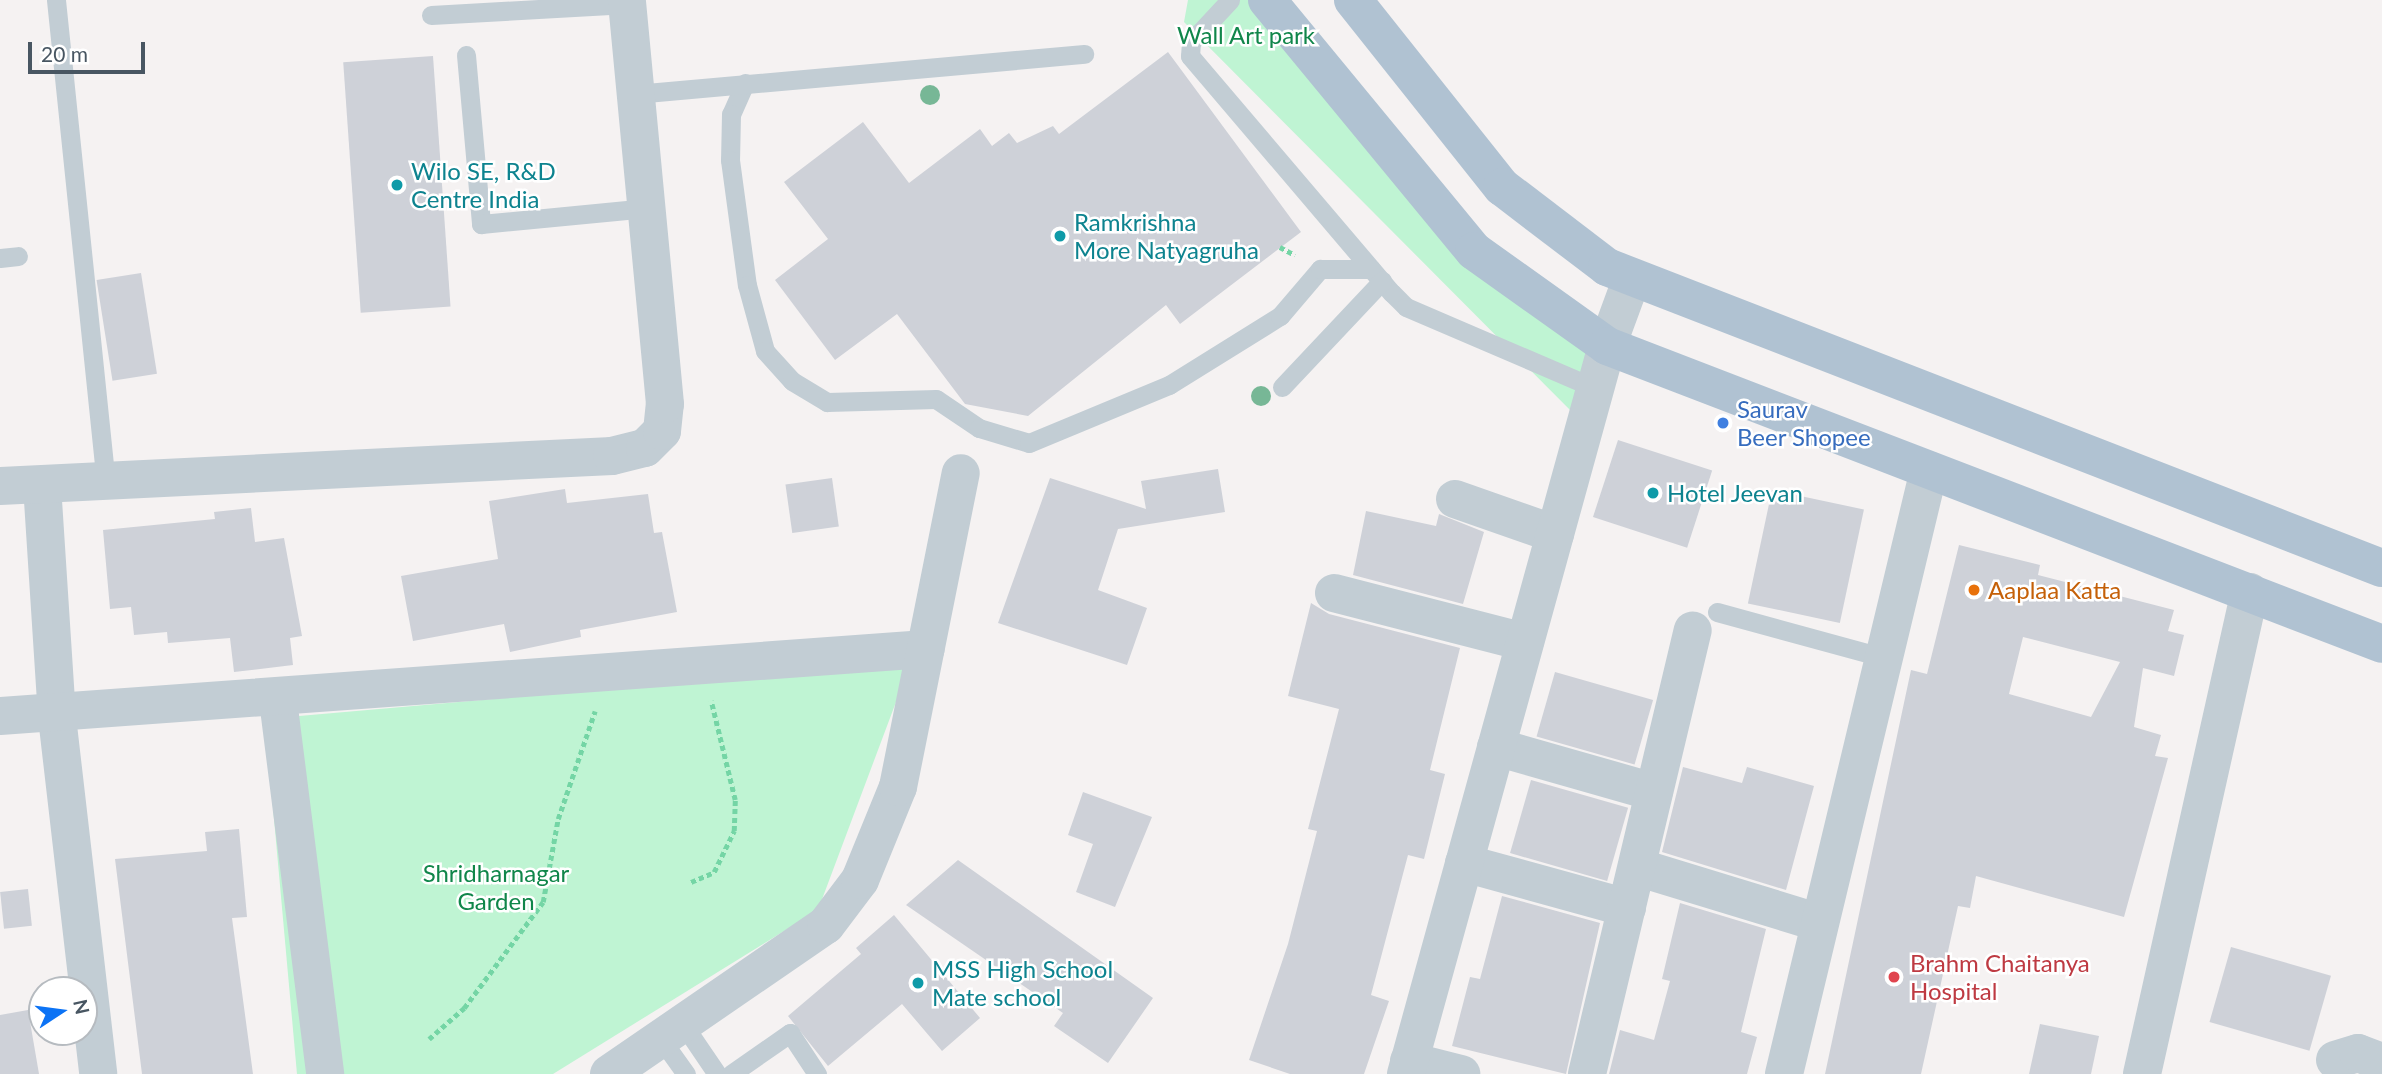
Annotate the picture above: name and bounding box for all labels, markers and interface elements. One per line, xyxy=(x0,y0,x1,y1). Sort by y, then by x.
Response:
park label: Wall Art park xyxy=(1177,21,1315,49)
scale bar xyxy=(32,28,149,72)
text: 20 m xyxy=(41,41,88,66)
place label: Wilo SE, R&D Centre India xyxy=(411,157,556,213)
marker: Wilo SE, R&D Centre India xyxy=(389,177,405,193)
place label: Ramkrishna More Natyagruha xyxy=(1074,208,1259,264)
marker: Ramkrishna More Natyagruha xyxy=(1052,228,1068,244)
place label: Saurav Beer Shopee xyxy=(1737,395,1871,451)
marker: Saurav Beer Shopee xyxy=(1715,415,1731,431)
place label: Hotel Jeevan xyxy=(1667,479,1804,507)
marker: Hotel Jeevan xyxy=(1645,485,1661,501)
place label: Aaplaa Katta xyxy=(1988,576,2121,604)
marker: Aaplaa Katta xyxy=(1966,582,1982,598)
park label: Shridharnagar Garden xyxy=(423,859,569,915)
place label: Brahm Chaitanya Hospital xyxy=(1910,949,2090,1005)
place label: MSS High School Mate school xyxy=(932,955,1113,1011)
marker: Brahm Chaitanya Hospital xyxy=(1884,967,1904,987)
marker: MSS High School Mate school xyxy=(910,975,926,991)
north arrow xyxy=(28,976,98,1046)
text: N xyxy=(69,997,95,1016)

